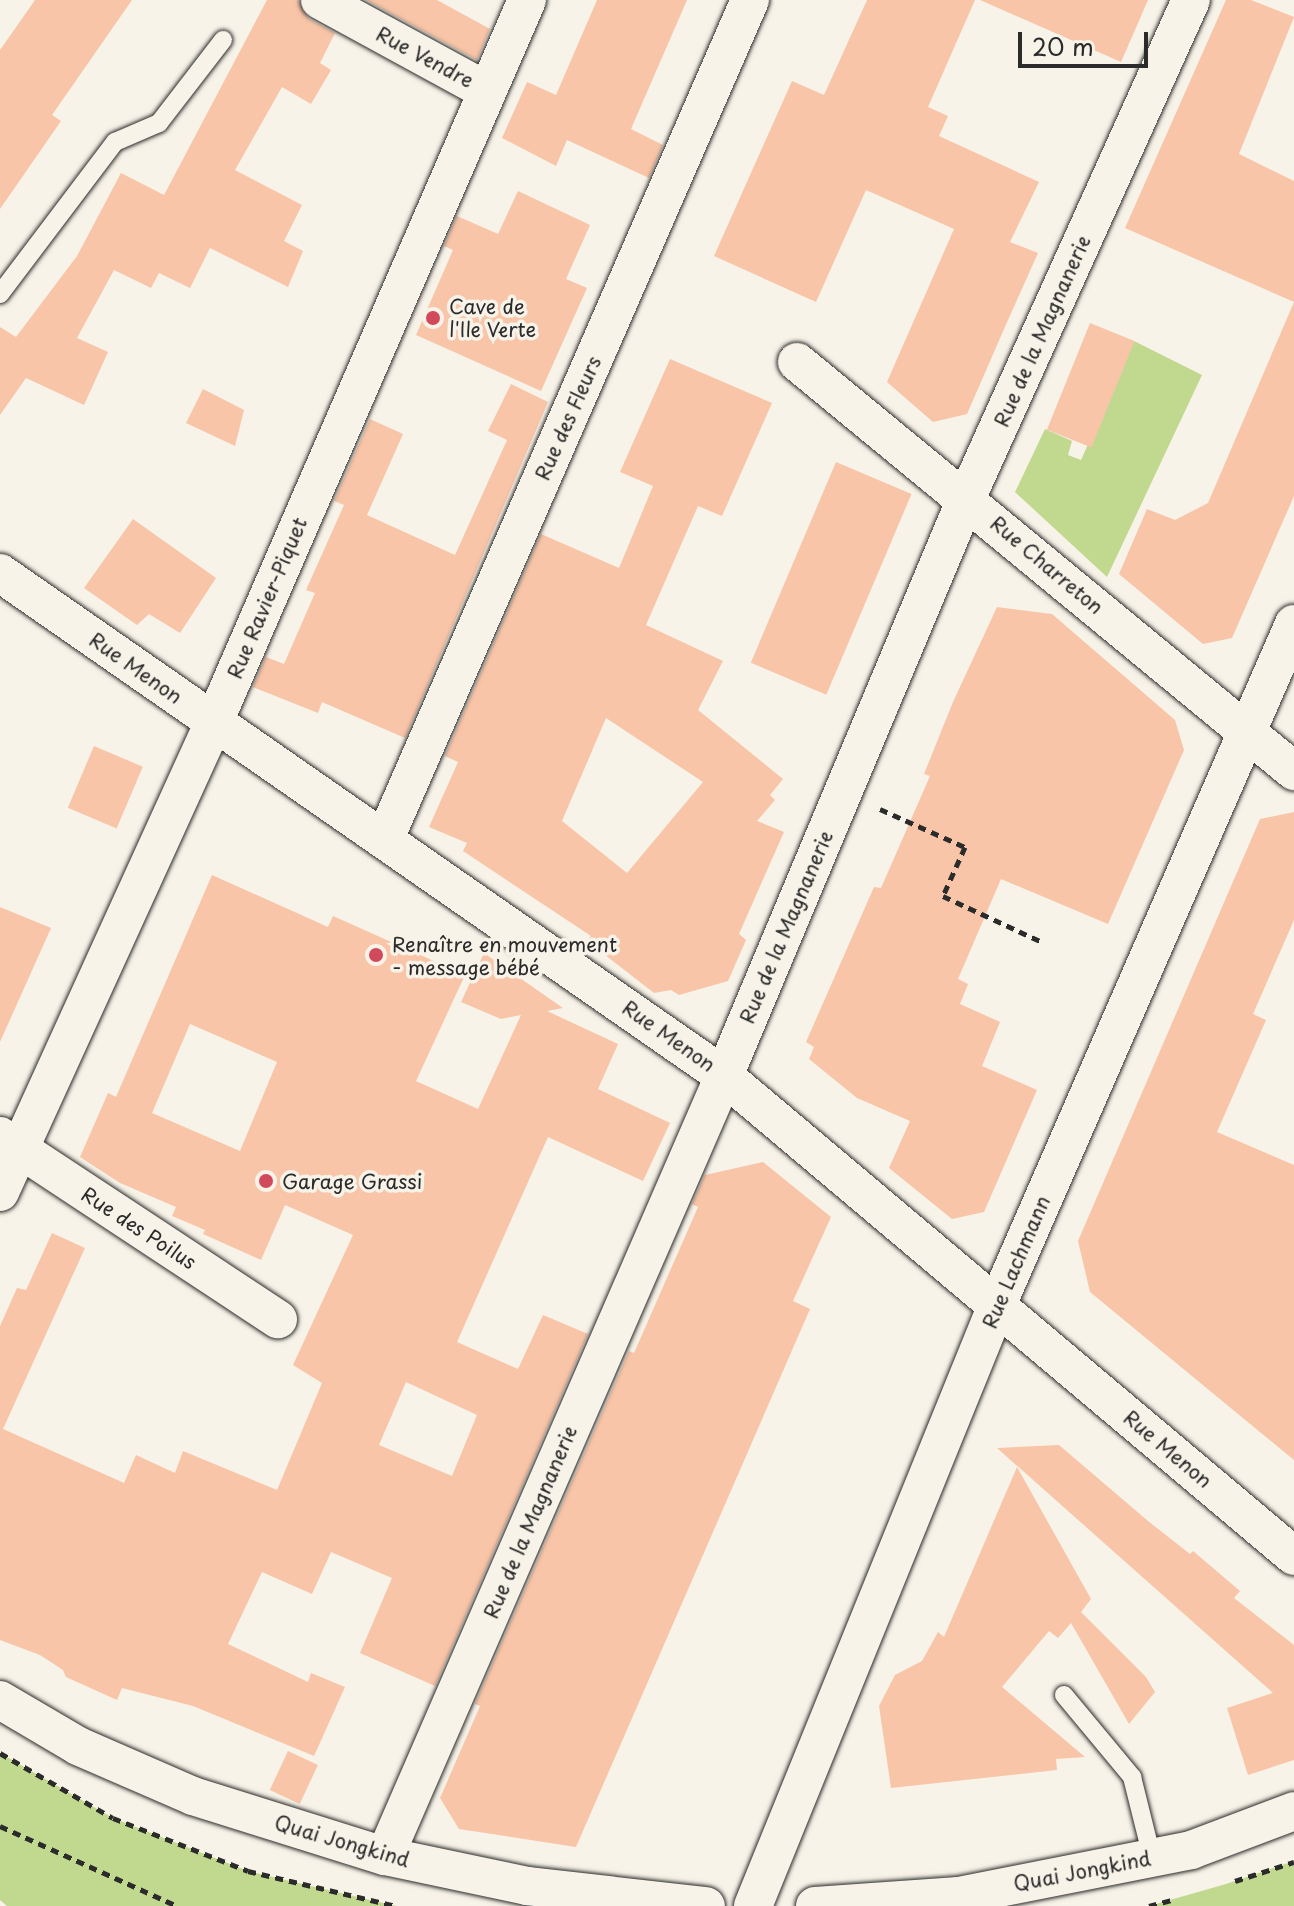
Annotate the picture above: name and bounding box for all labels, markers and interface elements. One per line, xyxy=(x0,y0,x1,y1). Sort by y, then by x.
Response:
scale bar xyxy=(1022,16,1152,66)
street label: Rue Vendre xyxy=(371,20,479,94)
text: 20 m xyxy=(1032,28,1094,64)
street label: Rue de la Magnanerie xyxy=(988,229,1096,433)
place label: Cave de l'Ile Verte xyxy=(449,294,540,341)
marker: Cave de l'Ile Verte xyxy=(424,309,442,327)
street label: Rue des Fleurs xyxy=(529,350,607,486)
street label: Rue Charreton xyxy=(985,510,1109,620)
street label: Rue Ravier-Piquet xyxy=(222,513,312,683)
street label: Rue Menon xyxy=(84,627,188,709)
street label: Rue de la Magnanerie xyxy=(734,825,838,1029)
place label: Renaître en mouvement - message bébé xyxy=(392,932,618,979)
marker: Renaître en mouvement - message bébé xyxy=(367,946,385,964)
street label: Rue Menon xyxy=(617,995,721,1077)
place label: Garage Grassi xyxy=(282,1169,423,1193)
marker: Garage Grassi xyxy=(257,1172,275,1190)
street label: Rue des Poilus xyxy=(76,1181,202,1275)
street label: Rue Lachmann xyxy=(977,1191,1055,1333)
street label: Rue Menon xyxy=(1118,1405,1218,1493)
street label: Rue de la Magnanerie xyxy=(478,1420,582,1624)
street label: Quai Jongkind xyxy=(271,1810,413,1872)
street label: Quai Jongkind xyxy=(1011,1846,1153,1896)

